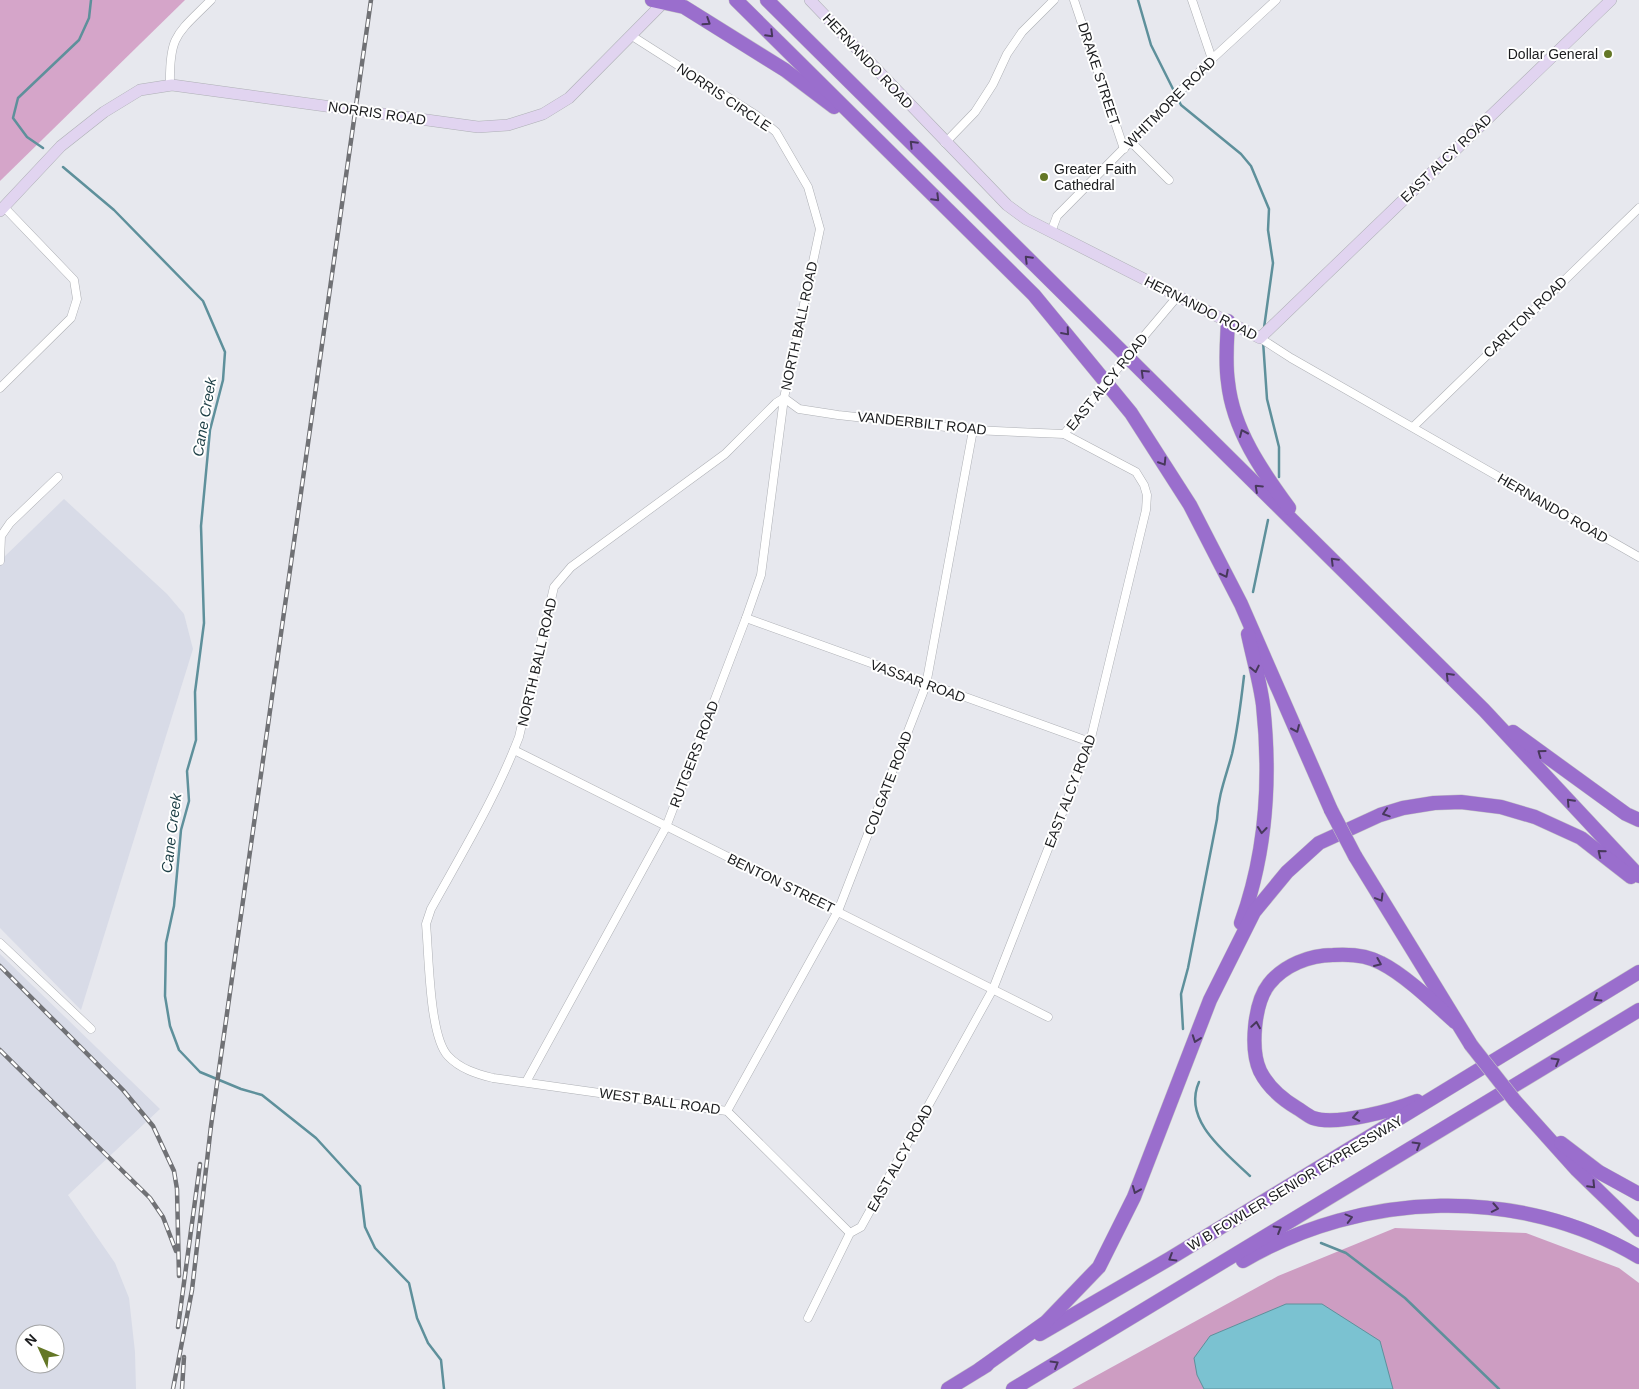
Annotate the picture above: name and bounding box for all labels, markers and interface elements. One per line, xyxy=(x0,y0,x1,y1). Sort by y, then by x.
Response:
street label: HERNANDO ROAD xyxy=(820,10,916,112)
one-way arrow xyxy=(701,16,710,25)
street label: DRAKE STREET xyxy=(1075,20,1123,128)
one-way arrow xyxy=(765,29,774,38)
place label: Dollar General xyxy=(1508,46,1598,62)
marker: Dollar General xyxy=(1602,48,1614,60)
street label: WHITMORE ROAD xyxy=(1121,53,1219,151)
street label: NORRIS CIRCLE xyxy=(674,60,774,134)
street label: NORRIS ROAD xyxy=(327,98,427,128)
street label: EAST ALCY ROAD xyxy=(1397,111,1495,205)
one-way arrow xyxy=(909,141,918,150)
place label: Greater Faith Cathedral xyxy=(1054,161,1136,193)
marker: Greater Faith Cathedral xyxy=(1038,171,1050,183)
one-way arrow xyxy=(930,192,939,201)
one-way arrow xyxy=(1024,256,1033,265)
street label: NORTH BALL ROAD xyxy=(778,260,820,392)
street label: HERNANDO ROAD xyxy=(1142,273,1260,343)
street label: CARLTON ROAD xyxy=(1480,273,1570,361)
one-way arrow xyxy=(1060,326,1069,335)
street label: EAST ALCY ROAD xyxy=(1063,330,1151,434)
one-way arrow xyxy=(1140,370,1149,379)
water label: Cane Creek xyxy=(189,375,220,458)
street label: VANDERBILT ROAD xyxy=(857,408,987,438)
one-way arrow xyxy=(1239,429,1249,438)
one-way arrow xyxy=(1156,457,1166,466)
street label: HERNANDO ROAD xyxy=(1495,470,1611,546)
one-way arrow xyxy=(1255,485,1264,494)
one-way arrow xyxy=(1331,558,1340,567)
one-way arrow xyxy=(1219,568,1229,577)
street label: NORTH BALL ROAD xyxy=(514,596,560,728)
street label: VASSAR ROAD xyxy=(868,656,968,706)
one-way arrow xyxy=(1249,665,1260,673)
one-way arrow xyxy=(1446,673,1455,682)
street label: RUTGERS ROAD xyxy=(666,698,722,810)
one-way arrow xyxy=(1289,724,1300,733)
street label: COLGATE ROAD xyxy=(861,729,915,837)
street label: EAST ALCY ROAD xyxy=(1041,732,1099,850)
one-way arrow xyxy=(1537,750,1547,759)
water label: Cane Creek xyxy=(158,791,184,874)
one-way arrow xyxy=(1567,798,1576,807)
one-way arrow xyxy=(1382,808,1391,818)
one-way arrow xyxy=(1257,827,1268,835)
street label: BENTON STREET xyxy=(725,850,838,916)
one-way arrow xyxy=(1598,851,1607,859)
one-way arrow xyxy=(1373,892,1383,901)
one-way arrow xyxy=(1373,957,1382,967)
one-way arrow xyxy=(1594,992,1603,1001)
one-way arrow xyxy=(1250,1020,1260,1029)
one-way arrow xyxy=(1192,1035,1202,1043)
one-way arrow xyxy=(1550,1057,1559,1067)
street label: WEST BALL ROAD xyxy=(598,1085,722,1117)
street label: EAST ALCY ROAD xyxy=(864,1102,936,1214)
one-way arrow xyxy=(1352,1111,1361,1122)
street label: W B FOWLER SENIOR EXPRESSWAY xyxy=(1185,1112,1406,1254)
one-way arrow xyxy=(1411,1142,1420,1152)
one-way arrow xyxy=(1586,1179,1595,1188)
one-way arrow xyxy=(1132,1186,1142,1194)
one-way arrow xyxy=(1490,1203,1499,1213)
one-way arrow xyxy=(1345,1213,1353,1223)
one-way arrow xyxy=(1272,1226,1281,1236)
one-way arrow xyxy=(1168,1251,1177,1261)
north arrow xyxy=(15,1324,65,1374)
text: N xyxy=(21,1331,40,1349)
one-way arrow xyxy=(1050,1360,1059,1370)

